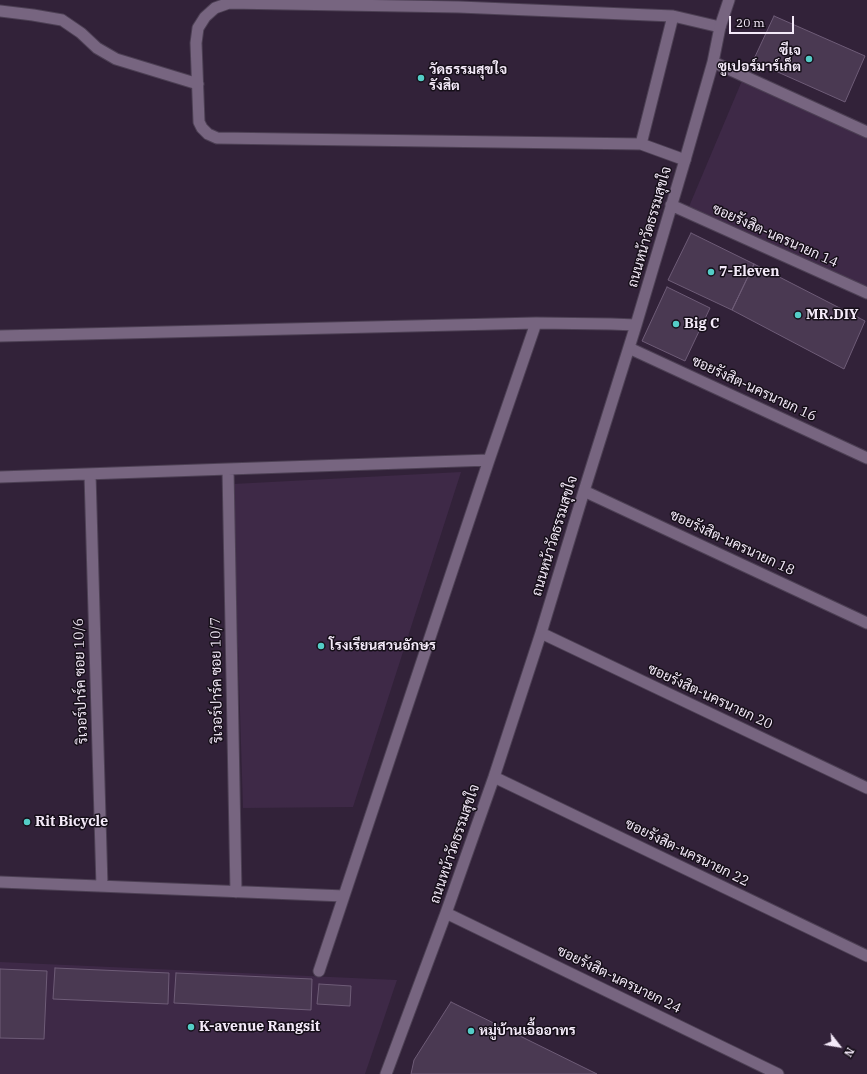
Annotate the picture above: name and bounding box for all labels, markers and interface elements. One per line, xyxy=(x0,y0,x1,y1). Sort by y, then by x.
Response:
scale bar xyxy=(731,8,796,34)
text: 20 m xyxy=(736,15,765,30)
place label: ซีเจ ซูเปอร์มาร์เก็ต xyxy=(718,43,801,76)
marker: ซีเจ ซูเปอร์มาร์เก็ต xyxy=(804,54,814,64)
place label: วัดธรรมสุขใจ รังสิต xyxy=(429,62,507,94)
marker: วัดธรรมสุขใจ รังสิต xyxy=(416,73,426,83)
street label: ถนนหน้าวัดธรรมสุขใจ xyxy=(625,164,675,290)
street label: ซอยรังสิต-นครนายก 14 xyxy=(709,201,841,271)
place label: 7-Eleven xyxy=(719,264,779,280)
marker: 7-Eleven xyxy=(706,267,716,277)
place label: MR.DIY xyxy=(806,307,859,323)
marker: MR.DIY xyxy=(793,310,803,320)
place label: Big C xyxy=(684,316,719,332)
marker: Big C xyxy=(671,319,681,329)
street label: ซอยรังสิต-นครนายก 16 xyxy=(689,353,819,425)
street label: ถนนหน้าวัดธรรมสุขใจ xyxy=(529,474,581,598)
street label: ซอยรังสิต-นครนายก 18 xyxy=(667,507,797,579)
street label: ริเวอร์ปาร์ค ซอย 10/7 xyxy=(208,617,226,743)
street label: ริเวอร์ปาร์ค ซอย 10/6 xyxy=(70,618,92,744)
place label: โรงเรียนสวนอักษร xyxy=(329,638,436,654)
marker: โรงเรียนสวนอักษร xyxy=(316,641,326,651)
street label: ซอยรังสิต-นครนายก 20 xyxy=(645,661,775,733)
street label: ถนนหน้าวัดธรรมสุขใจ xyxy=(427,782,483,906)
place label: Rit Bicycle xyxy=(35,814,108,830)
street label: ซอยรังสิต-นครนายก 22 xyxy=(622,816,752,890)
marker: Rit Bicycle xyxy=(22,817,32,827)
street label: ซอยรังสิต-นครนายก 24 xyxy=(554,943,684,1017)
place label: K-avenue Rangsit xyxy=(199,1019,320,1035)
marker: K-avenue Rangsit xyxy=(186,1022,196,1032)
place label: หมู่บ้านเอื้ออาทร xyxy=(479,1023,576,1039)
marker: หมู่บ้านเอื้ออาทร xyxy=(466,1026,476,1036)
north arrow xyxy=(819,1026,859,1066)
text: N xyxy=(841,1045,858,1060)

